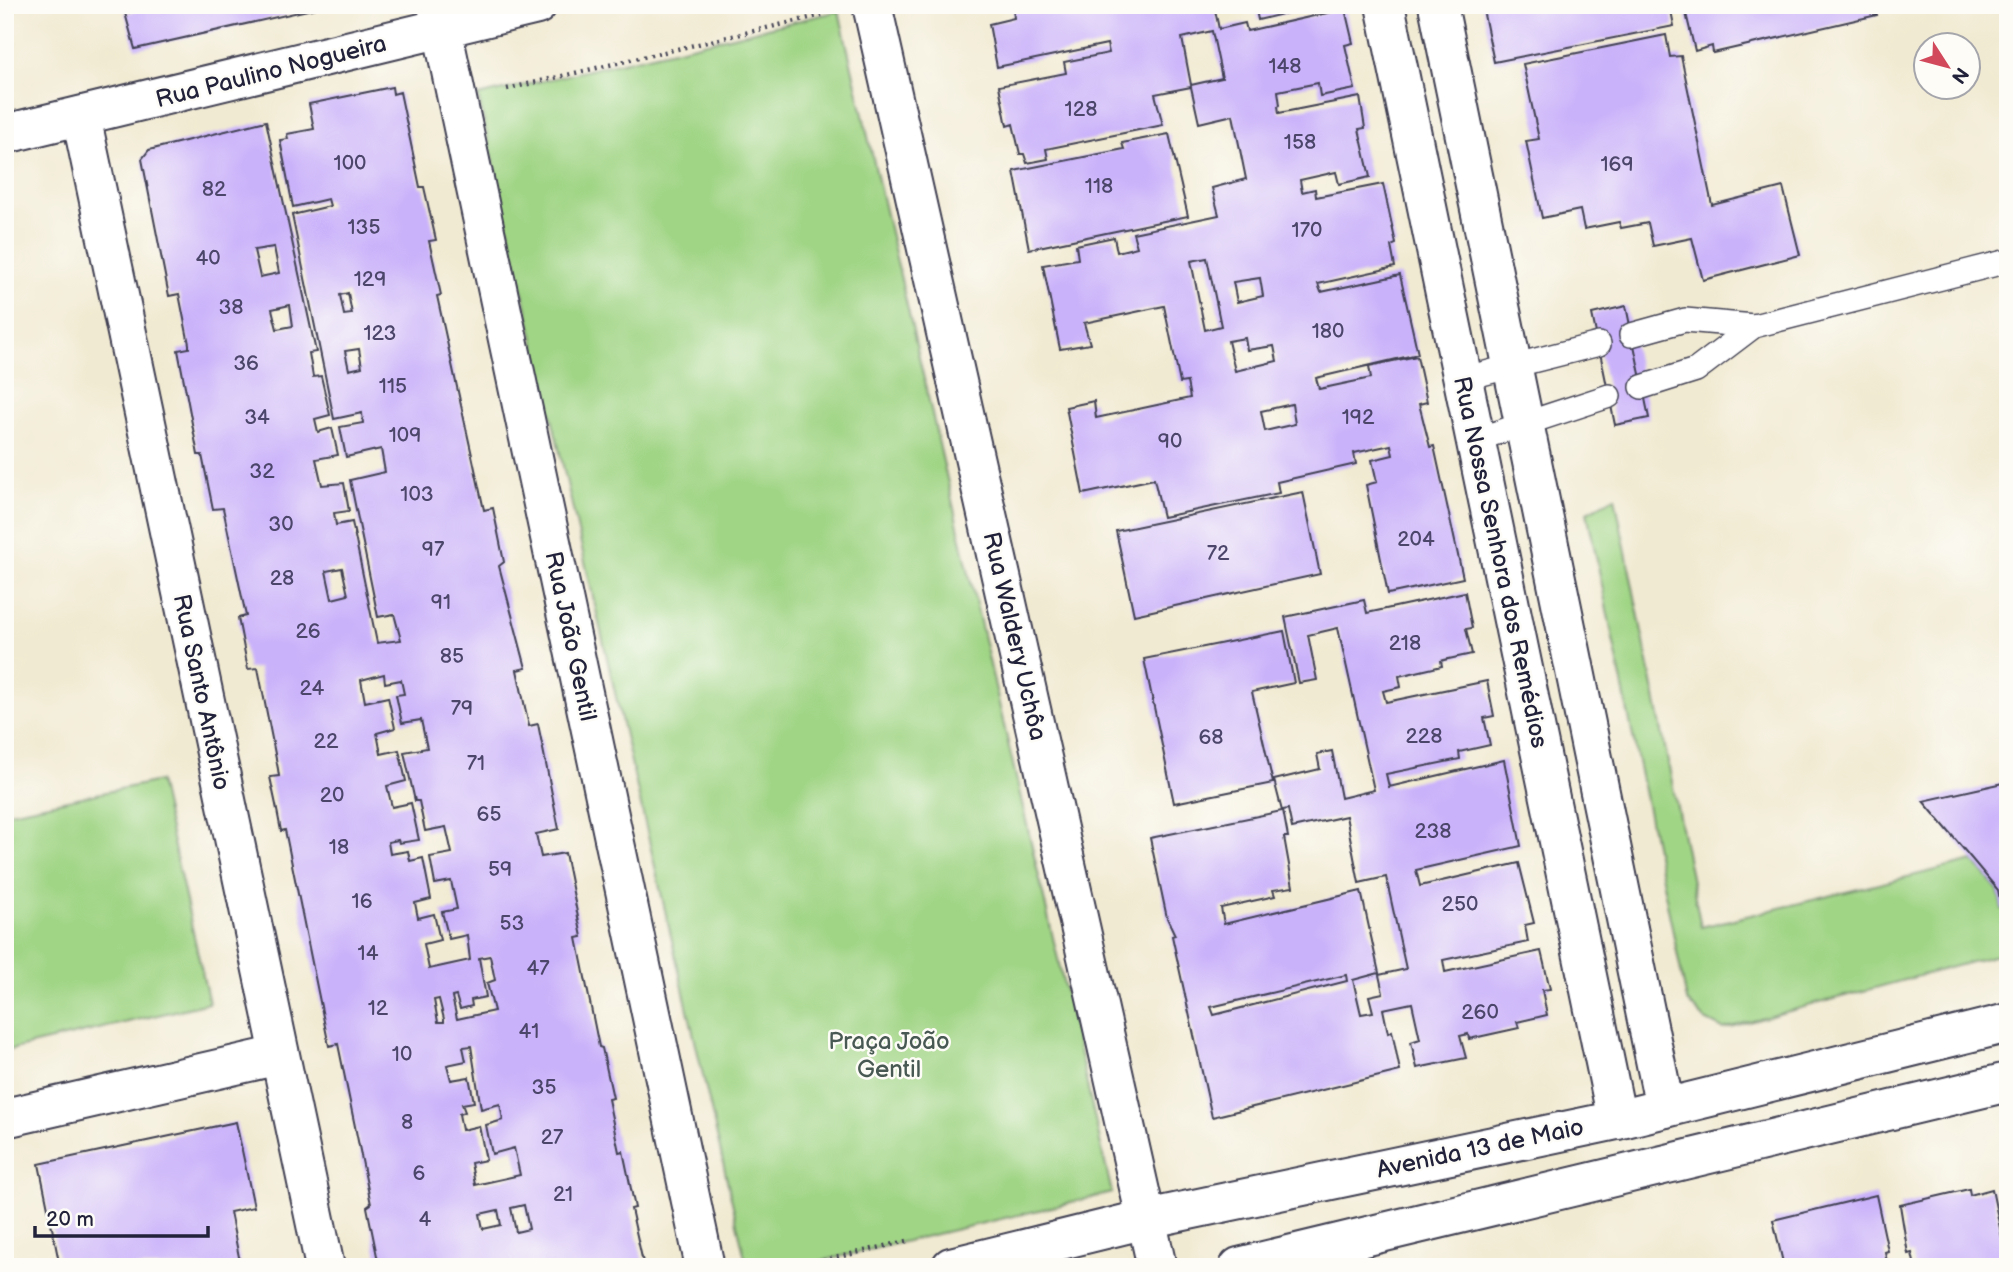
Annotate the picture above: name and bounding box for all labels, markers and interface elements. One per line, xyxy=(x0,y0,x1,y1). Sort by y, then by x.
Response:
street label: Rua Paulino Nogueira xyxy=(153,29,389,114)
north arrow xyxy=(1912,32,1982,102)
house number: 148 xyxy=(1268,54,1302,79)
text: N xyxy=(1946,63,1973,88)
house number: 128 xyxy=(1065,97,1097,122)
house number: 158 xyxy=(1284,130,1316,155)
house number: 100 xyxy=(334,151,366,176)
house number: 169 xyxy=(1600,152,1634,177)
house number: 118 xyxy=(1085,174,1113,199)
house number: 82 xyxy=(202,177,227,202)
house number: 135 xyxy=(347,215,381,240)
house number: 170 xyxy=(1292,218,1322,243)
house number: 40 xyxy=(195,246,221,271)
house number: 129 xyxy=(354,267,386,292)
house number: 38 xyxy=(218,295,244,320)
house number: 180 xyxy=(1312,319,1344,344)
house number: 123 xyxy=(363,321,397,346)
house number: 36 xyxy=(233,351,259,376)
house number: 115 xyxy=(379,374,407,399)
street label: Rua Nossa Senhora dos Remédios xyxy=(1447,374,1554,751)
house number: 34 xyxy=(244,405,270,430)
house number: 192 xyxy=(1342,405,1375,430)
house number: 109 xyxy=(389,423,421,448)
house number: 90 xyxy=(1158,429,1182,454)
house number: 32 xyxy=(249,459,275,484)
house number: 103 xyxy=(400,482,434,507)
house number: 30 xyxy=(268,512,294,537)
house number: 204 xyxy=(1397,527,1435,552)
street label: Rua Waldery Uchôa xyxy=(976,529,1053,743)
house number: 97 xyxy=(422,537,445,562)
house number: 72 xyxy=(1207,541,1230,566)
street label: Rua João Gentil xyxy=(538,549,603,724)
house number: 28 xyxy=(270,566,294,591)
house number: 91 xyxy=(431,590,451,615)
street label: Rua Santo Antônio xyxy=(167,591,236,793)
house number: 26 xyxy=(295,619,321,644)
house number: 218 xyxy=(1389,631,1421,656)
house number: 85 xyxy=(440,644,464,669)
house number: 24 xyxy=(300,676,325,701)
house number: 79 xyxy=(451,696,473,721)
house number: 228 xyxy=(1405,724,1443,749)
house number: 68 xyxy=(1198,725,1224,750)
house number: 22 xyxy=(314,729,339,754)
house number: 71 xyxy=(467,751,485,776)
house number: 20 xyxy=(320,783,344,808)
house number: 65 xyxy=(477,802,501,827)
house number: 238 xyxy=(1414,819,1452,844)
house number: 18 xyxy=(329,835,349,860)
house number: 59 xyxy=(488,857,512,882)
house number: 16 xyxy=(352,889,373,914)
house number: 250 xyxy=(1442,892,1478,917)
house number: 53 xyxy=(500,911,524,936)
house number: 14 xyxy=(358,941,379,966)
house number: 47 xyxy=(526,956,550,981)
house number: 12 xyxy=(368,996,389,1021)
house number: 260 xyxy=(1461,1000,1499,1025)
house number: 41 xyxy=(519,1019,539,1044)
park label: Praça João Gentil xyxy=(828,1027,950,1084)
house number: 10 xyxy=(392,1042,412,1067)
house number: 35 xyxy=(532,1075,556,1100)
house number: 8 xyxy=(401,1110,413,1135)
street label: Avenida 13 de Maio xyxy=(1374,1112,1586,1185)
house number: 27 xyxy=(541,1125,564,1150)
house number: 6 xyxy=(413,1161,426,1186)
house number: 21 xyxy=(553,1182,573,1207)
scale bar xyxy=(35,1195,208,1239)
text: 20 m xyxy=(46,1207,94,1232)
house number: 4 xyxy=(419,1207,432,1232)

